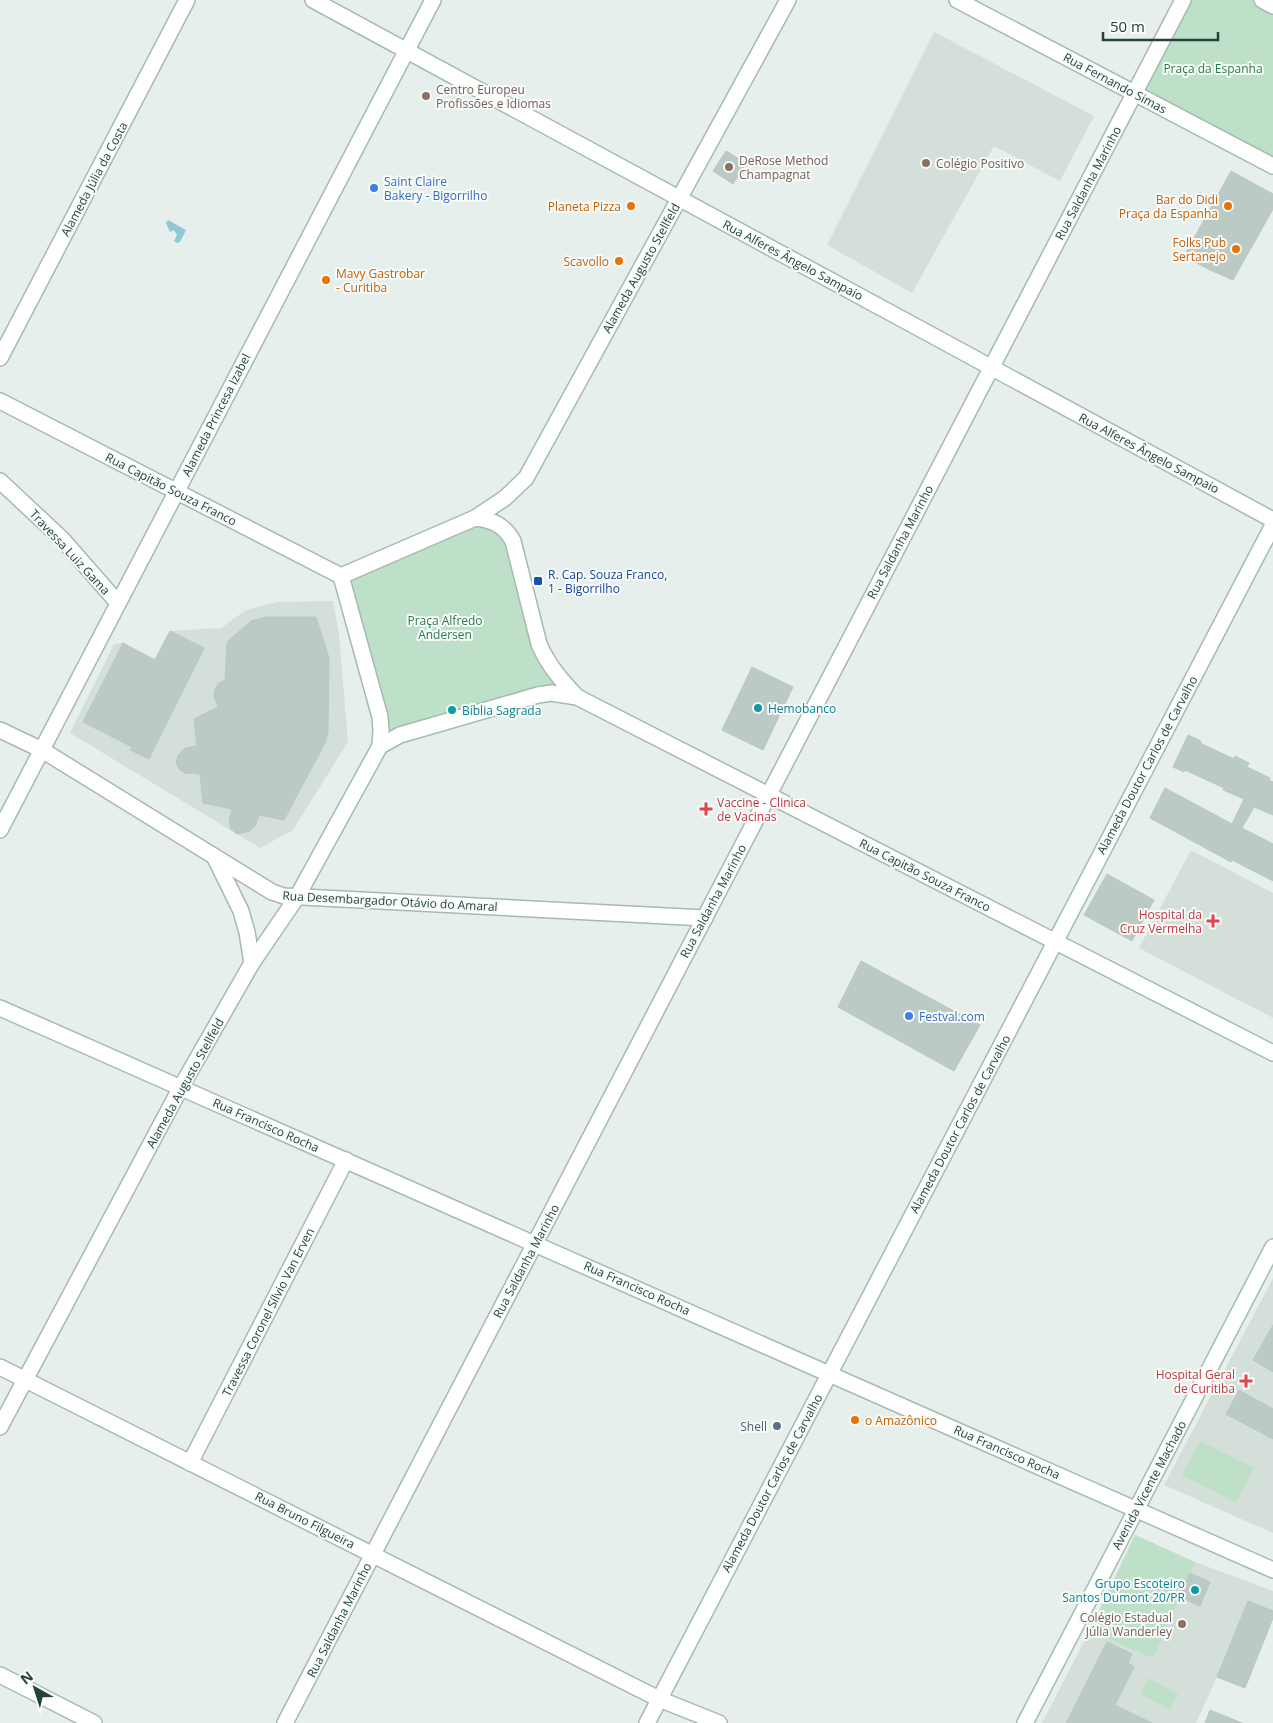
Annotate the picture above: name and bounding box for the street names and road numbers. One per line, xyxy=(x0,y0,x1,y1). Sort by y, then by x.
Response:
street label: Rua Fernando Simas xyxy=(1060,49,1170,118)
street label: Alameda Júlia da Costa xyxy=(57,119,131,239)
street label: Rua Saldanha Marinho xyxy=(1051,123,1125,243)
street label: Alameda Augusto Stellfeld xyxy=(598,200,684,336)
street label: Rua Alferes Ângelo Sampaio xyxy=(720,216,866,304)
street label: Alameda Princesa Izabel xyxy=(178,351,254,479)
street label: Rua Alferes Ângelo Sampaio xyxy=(1076,409,1222,497)
street label: Rua Capitão Souza Franco xyxy=(103,448,239,530)
street label: Rua Saldanha Marinho xyxy=(863,482,937,602)
street label: Travessa Luiz Gama xyxy=(26,506,114,598)
street label: Alameda Doutor Carlos de Carvalho xyxy=(1093,673,1201,857)
street label: Rua Capitão Souza Franco xyxy=(857,834,993,916)
street label: Rua Saldanha Marinho xyxy=(676,841,750,961)
street label: Rua Desembargador Otávio do Amaral xyxy=(282,887,498,915)
street label: Alameda Augusto Stellfeld xyxy=(142,1015,228,1151)
street label: Alameda Doutor Carlos de Carvalho xyxy=(906,1032,1014,1216)
street label: Rua Francisco Rocha xyxy=(210,1094,322,1156)
street label: Rua Saldanha Marinho xyxy=(489,1201,563,1321)
street label: Travessa Coronel Sílvio Van Erven xyxy=(218,1225,318,1399)
street label: Rua Francisco Rocha xyxy=(581,1257,693,1319)
street label: Alameda Doutor Carlos de Carvalho xyxy=(718,1391,826,1575)
street label: Avenida Vicente Machado xyxy=(1108,1418,1190,1552)
street label: Rua Francisco Rocha xyxy=(951,1421,1063,1483)
street label: Rua Bruno Filgueira xyxy=(252,1488,358,1552)
street label: Rua Saldanha Marinho xyxy=(303,1560,375,1680)

